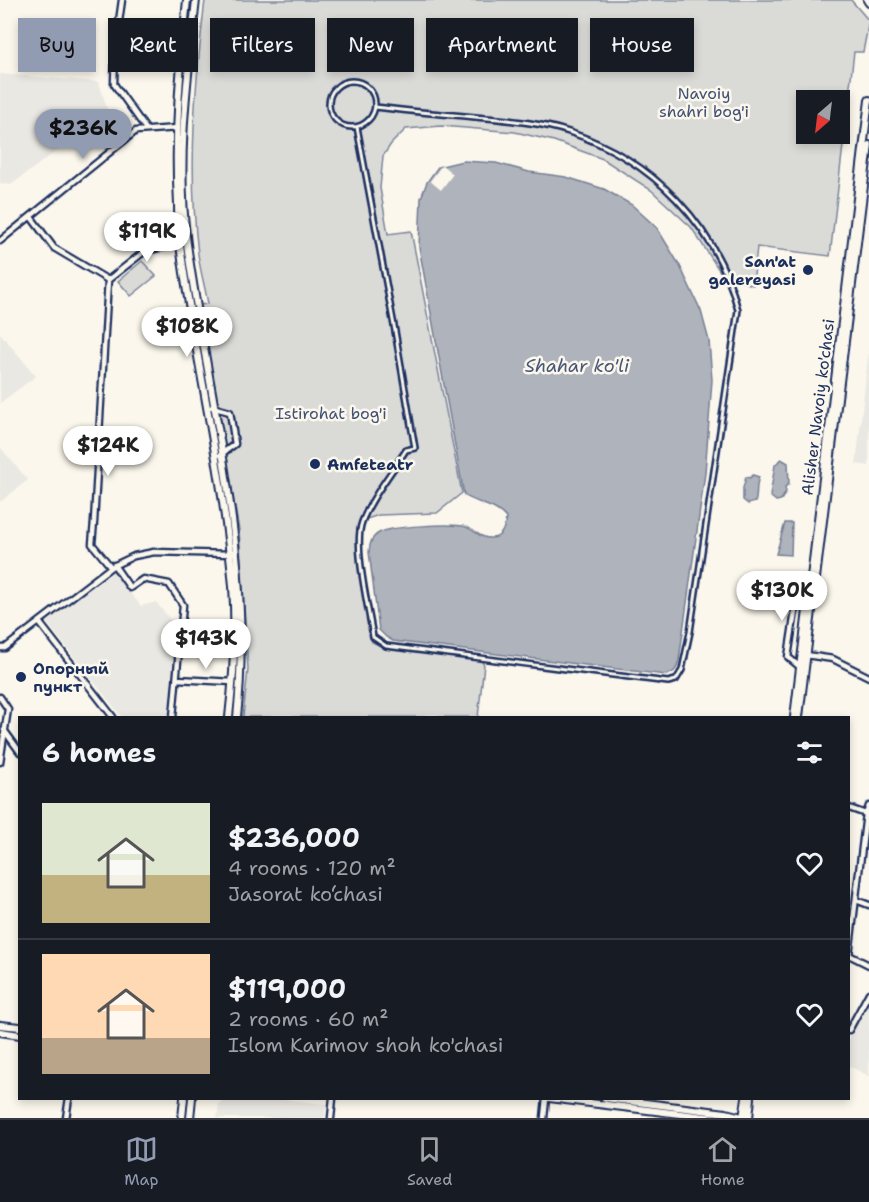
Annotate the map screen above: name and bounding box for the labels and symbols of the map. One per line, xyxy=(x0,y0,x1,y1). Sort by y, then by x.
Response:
park label: Navoiy shahri bog'i xyxy=(659,83,749,122)
north arrow xyxy=(796,90,850,144)
pin: $236K xyxy=(41,109,125,160)
pin: $119K xyxy=(105,212,189,263)
place label: San'at galereyasi xyxy=(709,251,796,290)
marker: San'at galereyasi xyxy=(801,263,815,277)
pin: $108K xyxy=(145,307,229,358)
street label: Alisher Navoiy ko'chasi xyxy=(797,317,839,497)
water label: Shahar ko'li xyxy=(525,354,630,378)
park label: Istirohat bog'i xyxy=(275,403,387,424)
pin: $124K xyxy=(66,426,150,477)
place label: Amfeteatr xyxy=(327,454,414,475)
marker: Amfeteatr xyxy=(308,457,322,471)
pin: $130K xyxy=(740,571,824,622)
pin: $143K xyxy=(164,619,248,670)
place label: Опорный пункт xyxy=(33,658,109,697)
marker: Опорный пункт xyxy=(14,670,28,684)

